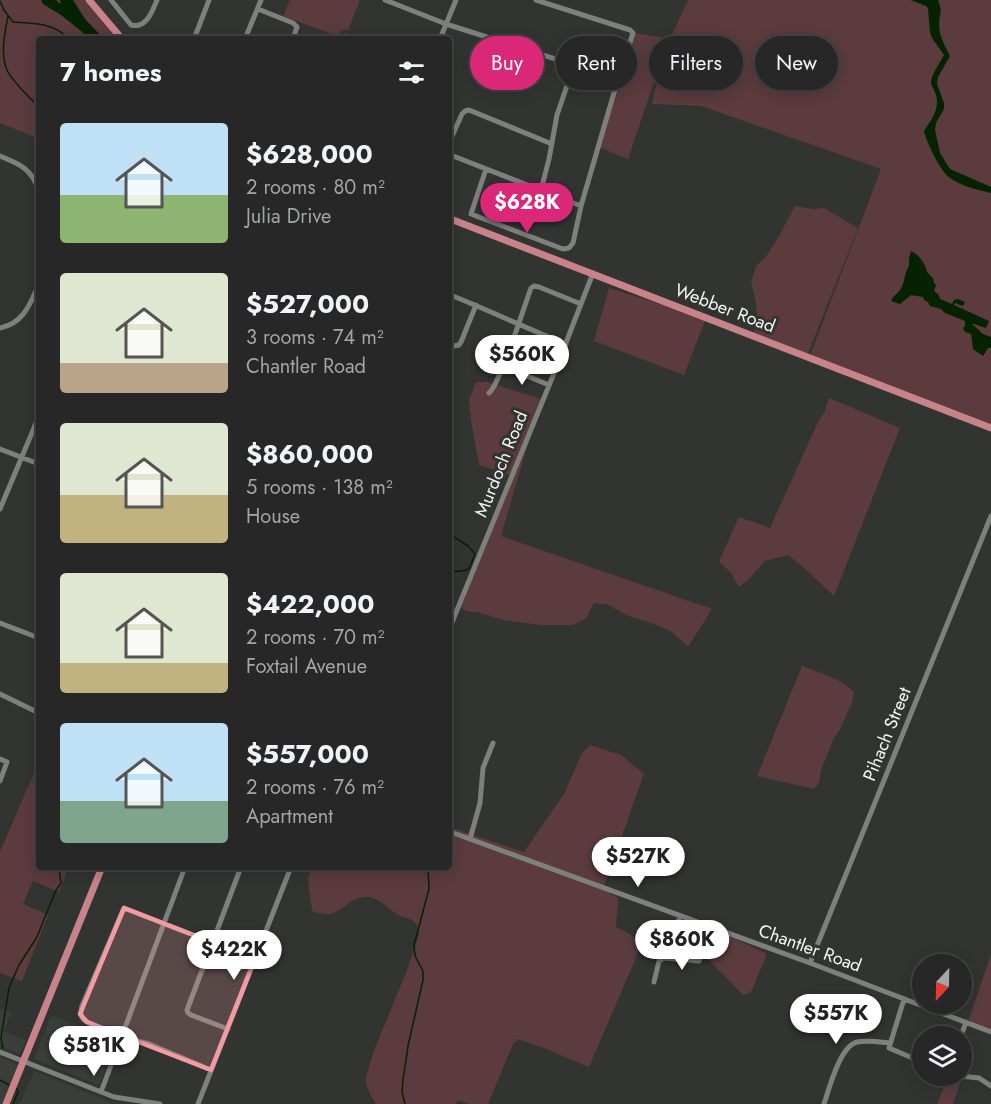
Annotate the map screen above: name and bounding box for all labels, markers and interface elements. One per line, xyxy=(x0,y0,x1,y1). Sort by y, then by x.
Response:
chip: Buy xyxy=(470,36,544,90)
chip: Rent xyxy=(556,36,637,90)
chip: Filters xyxy=(649,36,743,90)
chip: New xyxy=(755,36,838,90)
text: 7 homes xyxy=(60,53,162,91)
icon: filters xyxy=(395,56,428,89)
text: $628,000 xyxy=(246,135,373,173)
icon: home xyxy=(108,147,180,219)
text: 2 rooms · 80 m² xyxy=(246,173,385,202)
pin: $628K xyxy=(485,183,569,234)
text: $628K xyxy=(494,188,560,217)
text: Julia Drive xyxy=(246,202,331,231)
street label: Webber Road xyxy=(671,277,779,339)
text: $527,000 xyxy=(246,285,369,323)
icon: home xyxy=(108,297,180,369)
text: 3 rooms · 74 m² xyxy=(246,323,384,352)
pin: $560K xyxy=(480,335,564,386)
text: $560K xyxy=(489,340,555,369)
text: Chantler Road xyxy=(246,352,366,381)
street label: Murdoch Road xyxy=(468,407,534,521)
text: $860,000 xyxy=(246,435,373,473)
icon: home xyxy=(108,447,180,519)
text: 5 rooms · 138 m² xyxy=(246,473,393,502)
text: House xyxy=(246,502,300,531)
text: $422,000 xyxy=(246,585,375,623)
icon: home xyxy=(108,597,180,669)
text: 2 rooms · 70 m² xyxy=(246,623,384,652)
text: Foxtail Avenue xyxy=(246,652,367,681)
street label: Pihach Street xyxy=(856,683,918,785)
text: $557,000 xyxy=(246,735,369,773)
icon: home xyxy=(108,747,180,819)
text: 2 rooms · 76 m² xyxy=(246,773,384,802)
text: Apartment xyxy=(246,802,333,831)
pin: $527K xyxy=(596,837,680,888)
text: $527K xyxy=(606,842,670,871)
street label: Chantler Road xyxy=(755,917,865,979)
pin: $860K xyxy=(640,920,724,971)
text: $860K xyxy=(649,925,715,954)
pin: $422K xyxy=(192,930,276,981)
text: $422K xyxy=(201,935,267,964)
north arrow xyxy=(912,954,972,1014)
map controls xyxy=(912,954,972,1086)
pin: $557K xyxy=(794,994,878,1045)
text: $557K xyxy=(804,999,868,1028)
pin: $581K xyxy=(52,1026,136,1077)
button: layers xyxy=(912,1026,972,1086)
text: $581K xyxy=(63,1031,125,1060)

